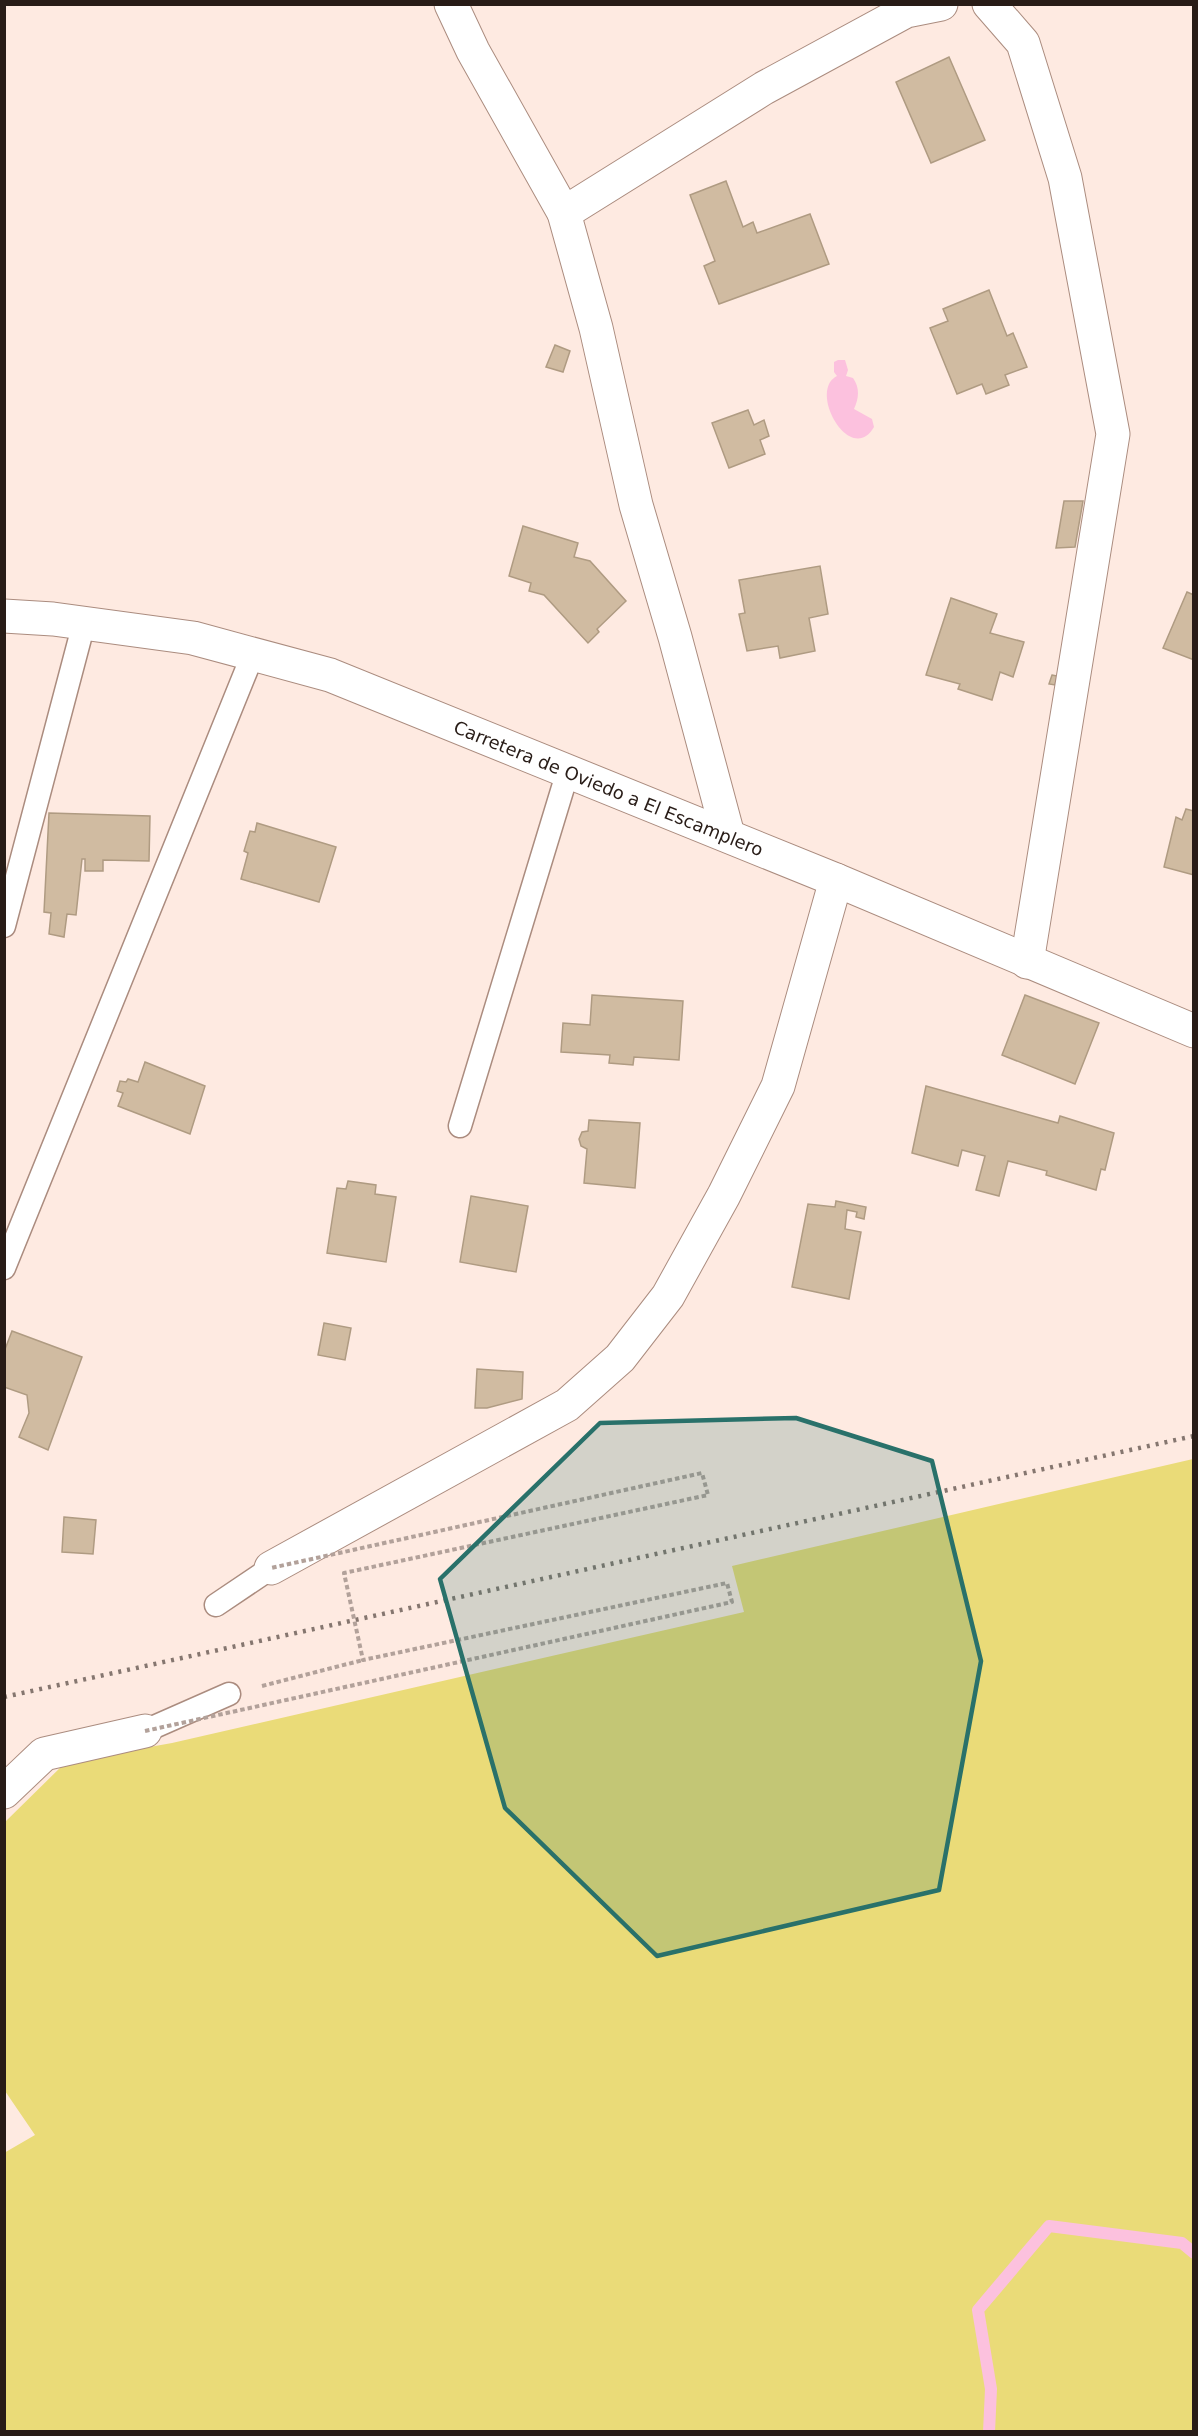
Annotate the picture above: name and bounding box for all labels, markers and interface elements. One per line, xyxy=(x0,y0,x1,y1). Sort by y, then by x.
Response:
street label: Carretera de Oviedo a El Escamplero xyxy=(451,716,767,860)

